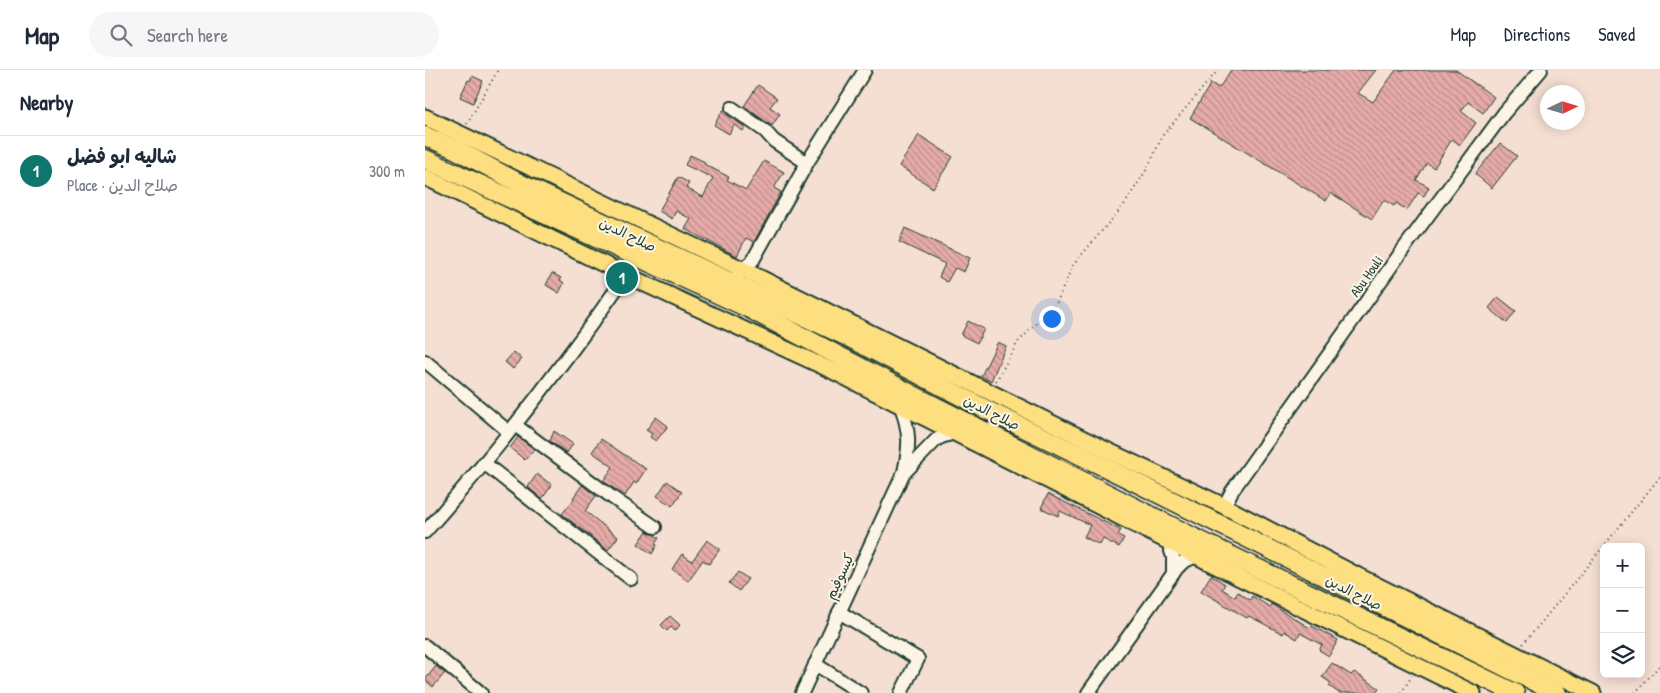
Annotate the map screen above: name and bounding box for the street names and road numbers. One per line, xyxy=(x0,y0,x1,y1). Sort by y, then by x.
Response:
street label: صلاح الدين xyxy=(596,212,659,257)
street label: Abu Houli xyxy=(1345,252,1387,300)
street label: صلاح الدين xyxy=(960,390,1023,435)
street label: كيسوفيم xyxy=(820,550,860,603)
street label: صلاح الدين xyxy=(1322,570,1385,615)

